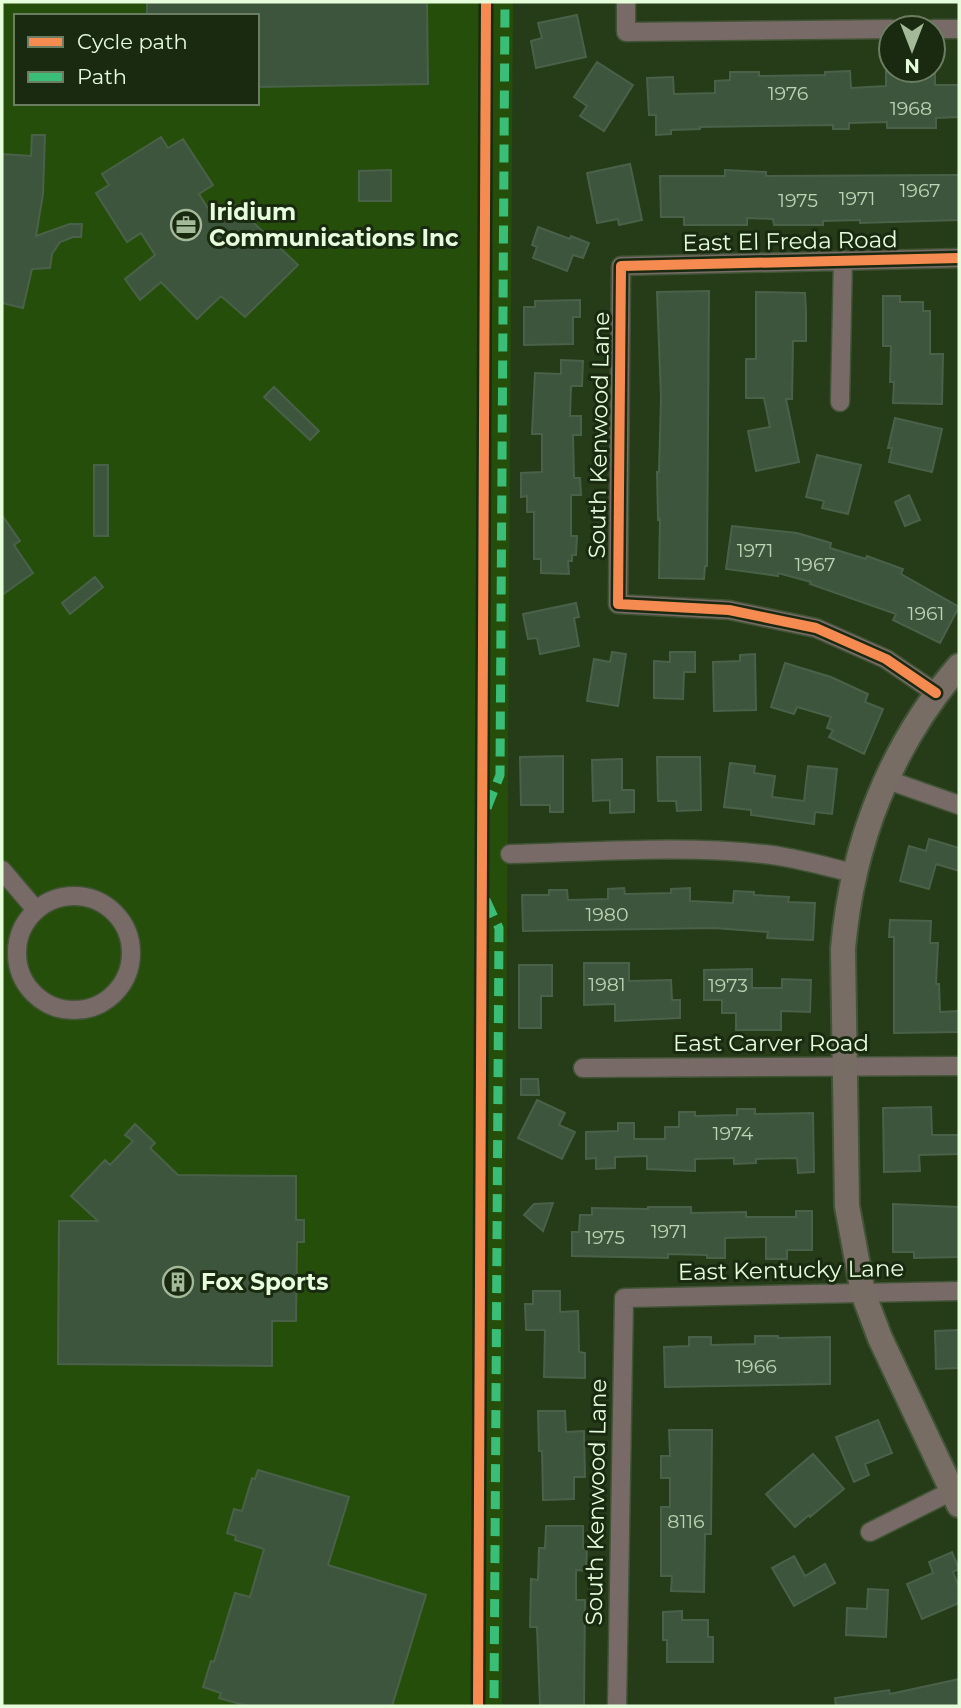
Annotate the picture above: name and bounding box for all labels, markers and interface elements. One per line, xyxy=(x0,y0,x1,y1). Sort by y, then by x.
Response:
legend xyxy=(14,14,259,105)
north arrow xyxy=(877,14,947,84)
text: Cycle path xyxy=(77,29,188,54)
text: N xyxy=(904,54,920,77)
text: Path xyxy=(77,64,127,89)
house number: 1976 xyxy=(768,82,808,105)
house number: 1968 xyxy=(890,97,932,120)
house number: 1967 xyxy=(899,179,941,202)
house number: 1971 xyxy=(839,187,875,210)
house number: 1975 xyxy=(778,189,818,212)
place label: Iridium Communications Inc xyxy=(209,198,459,252)
office icon: Iridium Communications Inc xyxy=(169,208,203,242)
street label: East El Freda Road xyxy=(682,225,898,257)
street label: South Kenwood Lane xyxy=(583,311,615,559)
house number: 1971 xyxy=(737,539,773,562)
house number: 1967 xyxy=(794,553,836,576)
house number: 1961 xyxy=(908,602,944,625)
house number: 1980 xyxy=(585,903,629,926)
house number: 1981 xyxy=(588,973,626,996)
house number: 1973 xyxy=(708,974,748,997)
street label: East Carver Road xyxy=(673,1029,869,1057)
house number: 1974 xyxy=(713,1122,754,1145)
house number: 1971 xyxy=(651,1220,687,1243)
house number: 1975 xyxy=(585,1226,625,1249)
street label: East Kentucky Lane xyxy=(678,1254,904,1286)
building icon: Fox Sports xyxy=(161,1265,195,1299)
place label: Fox Sports xyxy=(201,1268,328,1296)
house number: 1966 xyxy=(735,1355,777,1378)
street label: South Kenwood Lane xyxy=(580,1378,612,1626)
house number: 8116 xyxy=(667,1510,705,1533)

